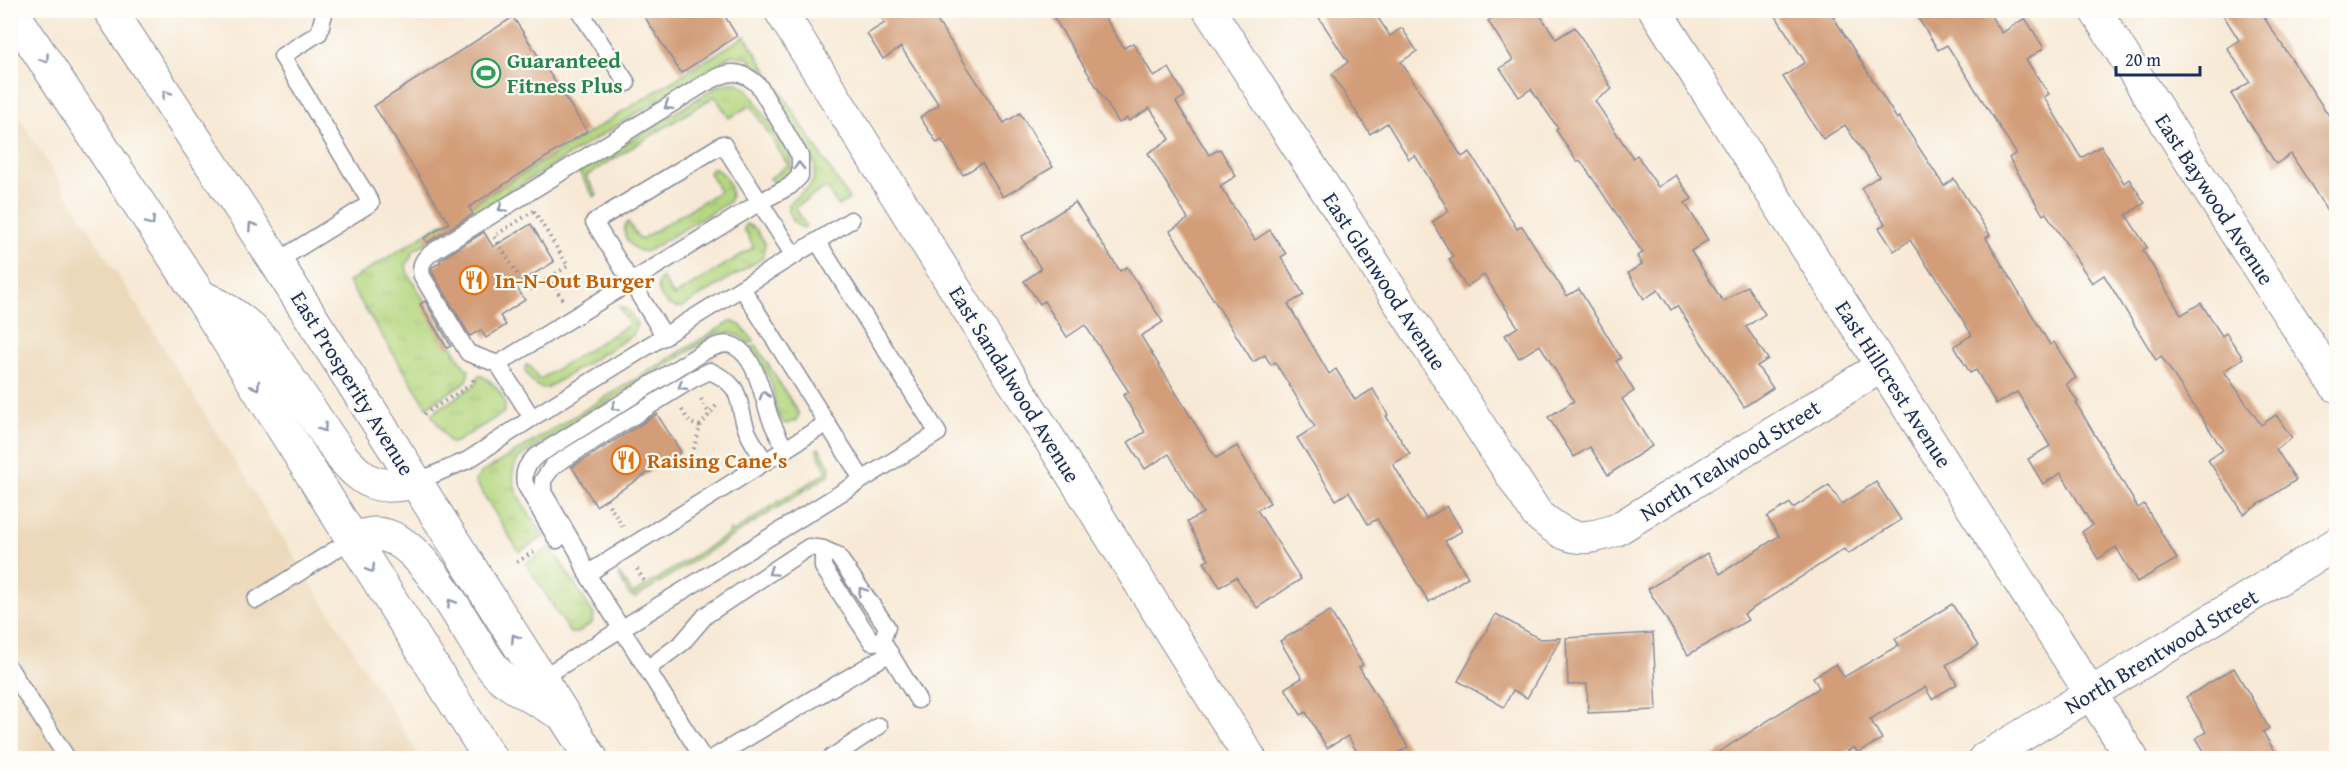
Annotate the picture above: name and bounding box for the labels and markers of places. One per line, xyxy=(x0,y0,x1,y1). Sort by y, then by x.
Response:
place label: Guaranteed Fitness Plus xyxy=(507,44,623,101)
sports icon: Guaranteed Fitness Plus xyxy=(470,57,502,89)
restaurant icon: In-N-Out Burger xyxy=(458,264,490,296)
place label: In-N-Out Burger xyxy=(495,264,655,296)
restaurant icon: Raising Cane's xyxy=(610,444,642,476)
place label: Raising Cane's xyxy=(647,444,788,476)

